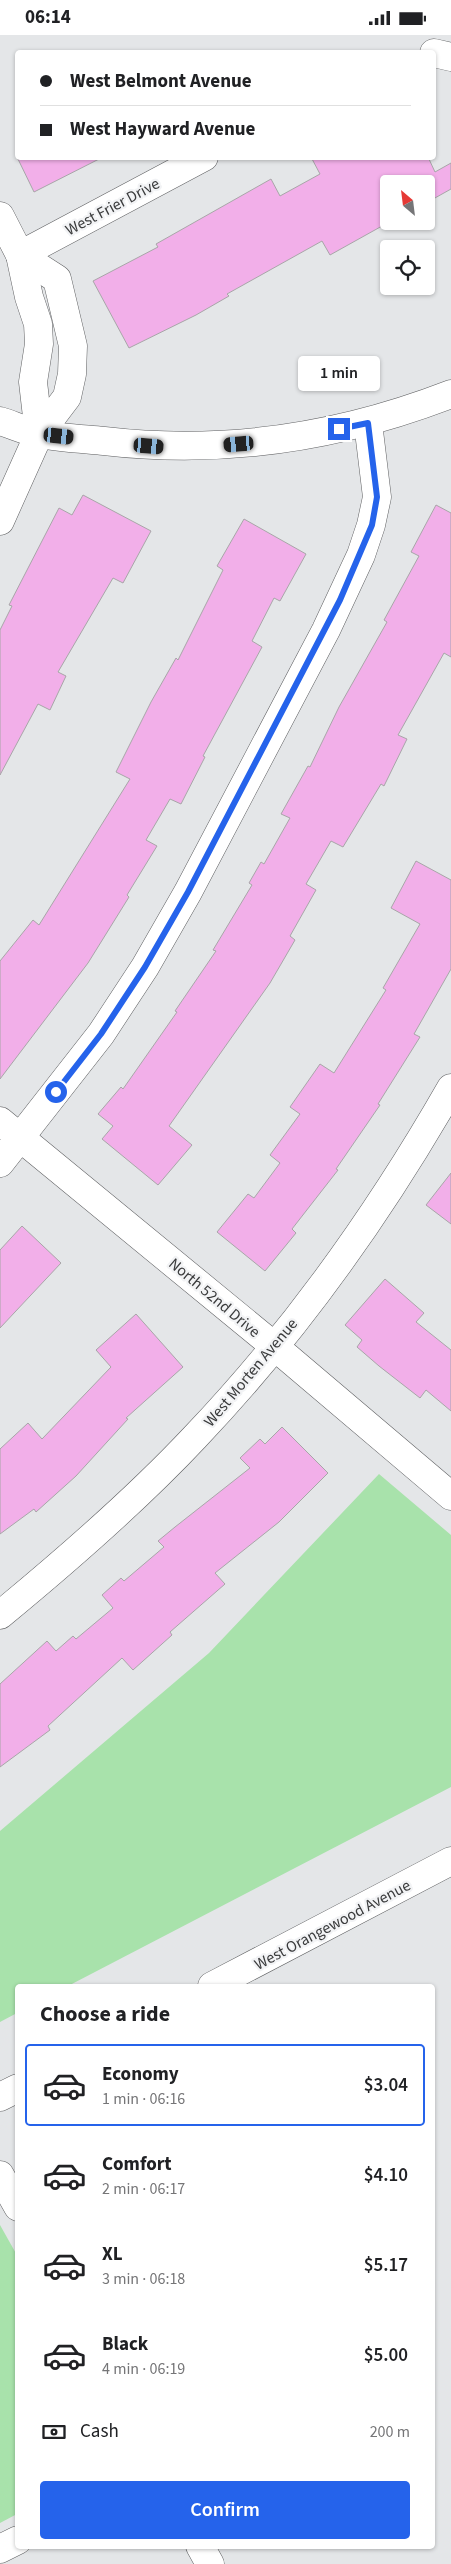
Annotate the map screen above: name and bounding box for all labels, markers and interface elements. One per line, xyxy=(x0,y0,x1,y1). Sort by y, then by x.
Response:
text: 06:14 xyxy=(25,4,71,31)
text: West Belmont Avenue xyxy=(70,68,252,95)
text: West Hayward Avenue xyxy=(70,116,255,143)
street label: West Frier Drive xyxy=(61,173,164,241)
north arrow xyxy=(380,175,435,230)
map controls xyxy=(380,175,435,295)
button: locate xyxy=(380,240,435,295)
callout: 1 min xyxy=(298,357,380,391)
text: 1 min xyxy=(320,362,358,384)
route end xyxy=(328,418,350,440)
car xyxy=(43,427,74,445)
car xyxy=(223,435,254,453)
car xyxy=(133,437,164,455)
route start xyxy=(45,1081,67,1103)
street label: North 52nd Drive xyxy=(164,1253,265,1343)
street label: West Morten Avenue xyxy=(199,1314,303,1432)
street label: West Orangewood Avenue xyxy=(250,1874,415,1975)
text: Choose a ride xyxy=(40,1998,170,2030)
text: Economy xyxy=(102,2061,179,2088)
icon: car xyxy=(42,2063,87,2108)
text: $3.04 xyxy=(364,2072,408,2099)
text: 1 min · 06:16 xyxy=(102,2088,185,2110)
text: Comfort xyxy=(102,2151,172,2178)
icon: car xyxy=(42,2153,87,2198)
text: $4.10 xyxy=(364,2162,408,2189)
text: 2 min · 06:17 xyxy=(102,2178,185,2200)
text: XL xyxy=(102,2241,123,2268)
icon: car xyxy=(42,2243,87,2288)
text: $5.17 xyxy=(364,2252,408,2279)
text: 3 min · 06:18 xyxy=(102,2268,185,2290)
text: Black xyxy=(102,2331,148,2358)
icon: car xyxy=(42,2333,87,2378)
text: $5.00 xyxy=(364,2342,408,2369)
text: 4 min · 06:19 xyxy=(102,2358,185,2380)
icon: cash xyxy=(40,2418,68,2446)
text: Cash xyxy=(80,2418,119,2445)
text: 200 m xyxy=(370,2421,410,2443)
button: Confirm xyxy=(40,2481,410,2539)

